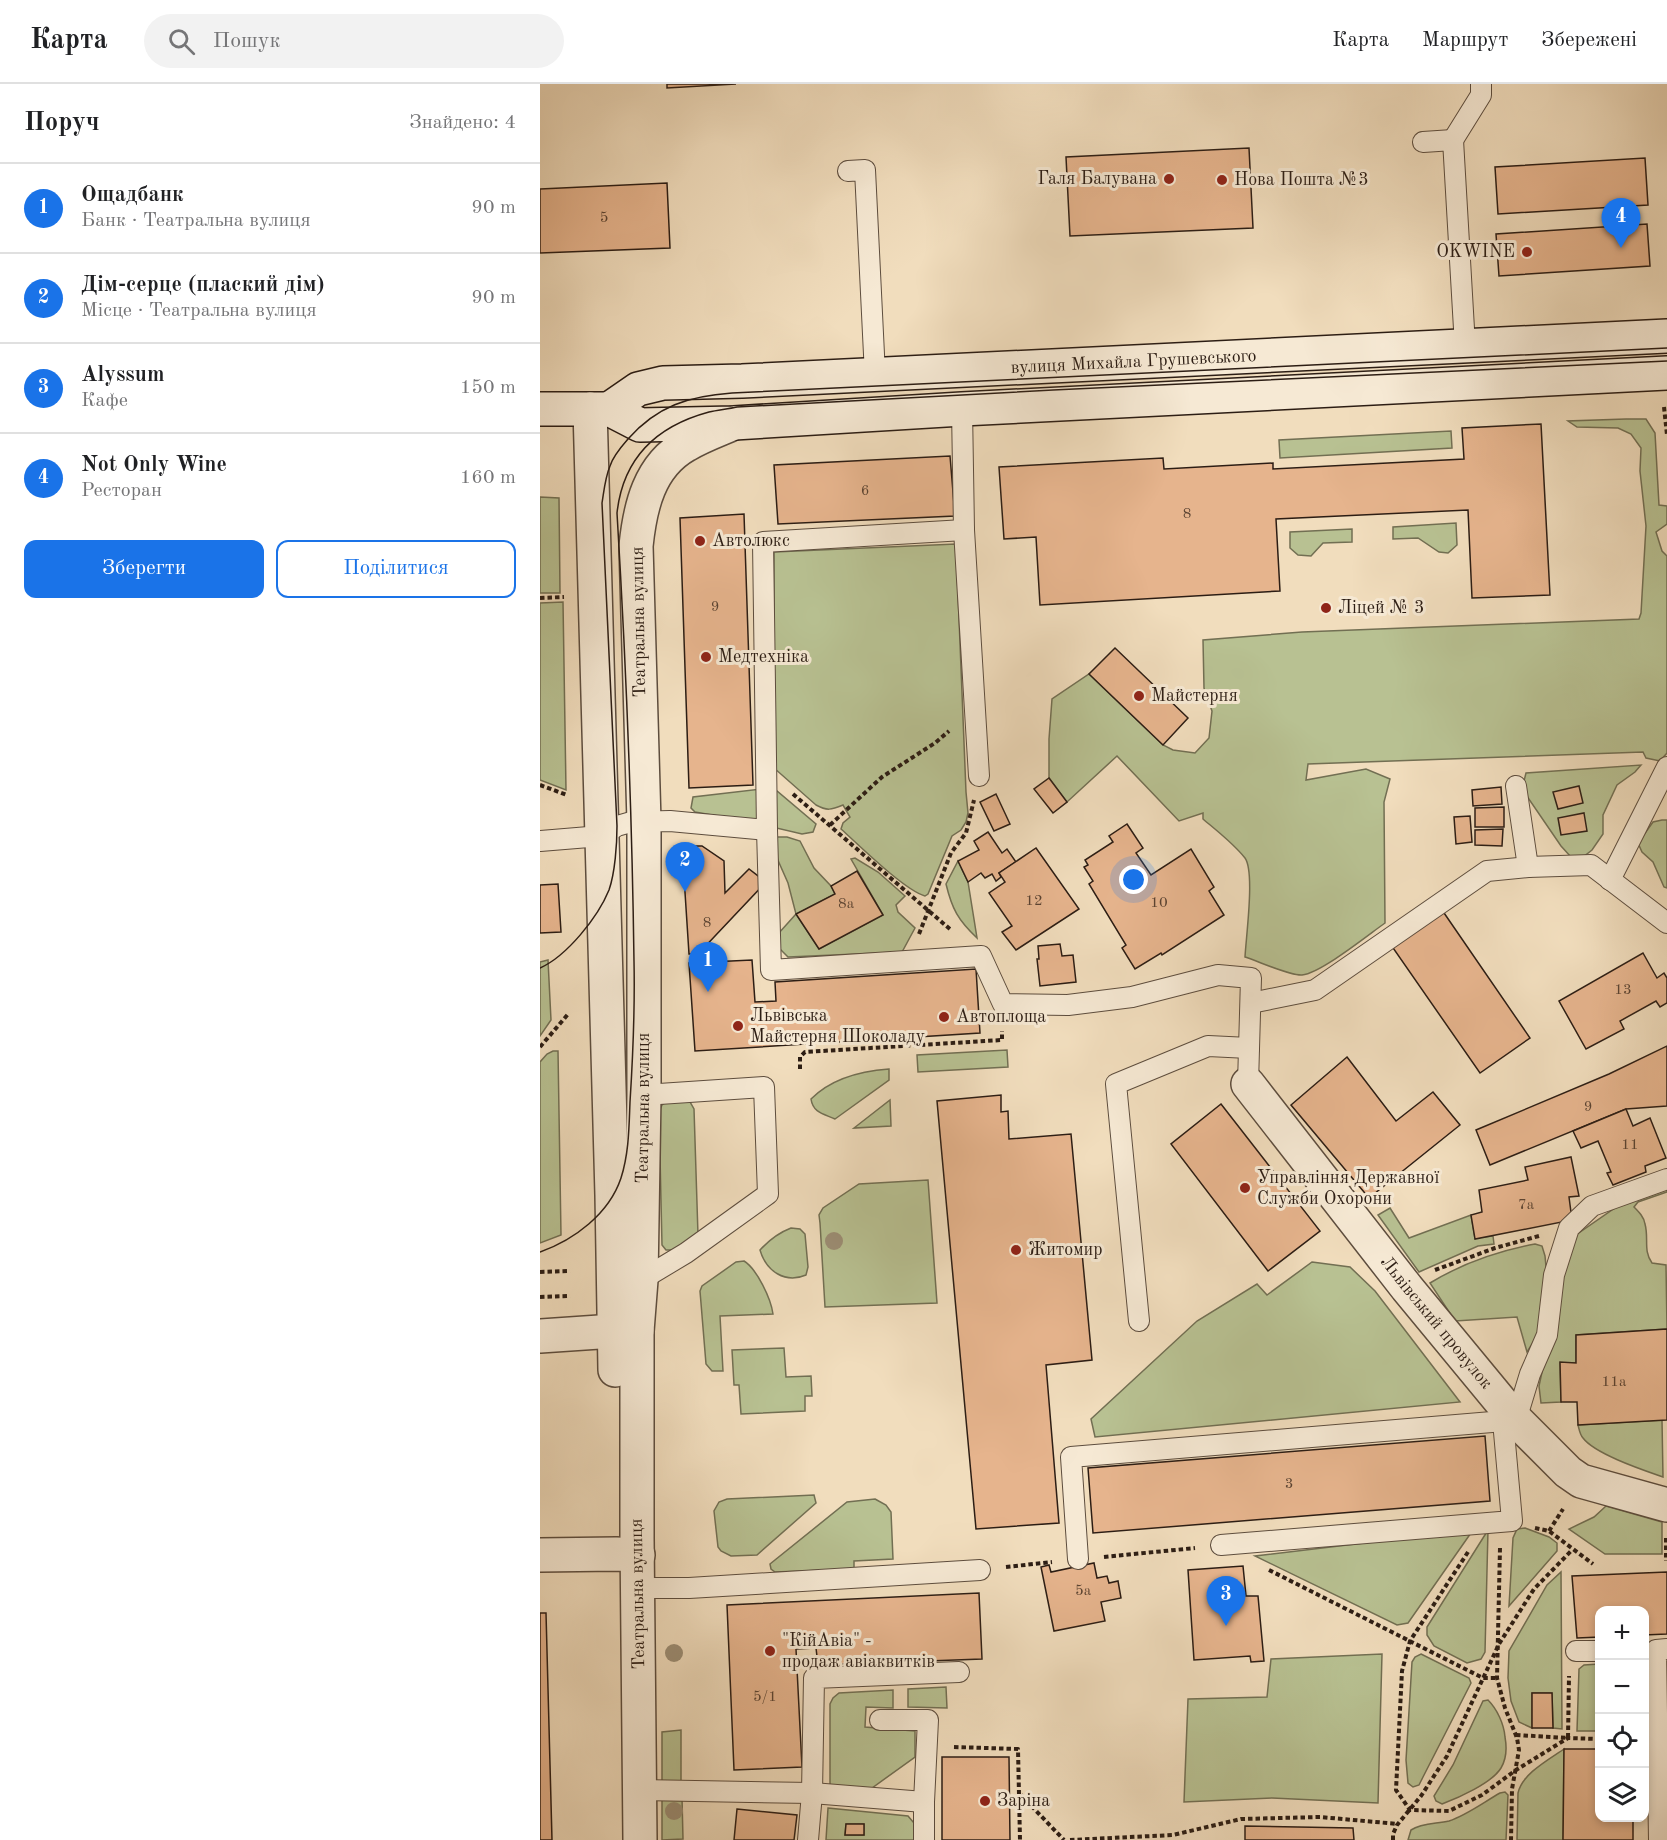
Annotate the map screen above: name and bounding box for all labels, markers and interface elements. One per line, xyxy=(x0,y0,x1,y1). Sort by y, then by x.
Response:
search box xyxy=(144,14,564,68)
icon: search xyxy=(165,25,198,58)
text: Карта xyxy=(30,27,108,55)
text: Пошук xyxy=(213,30,281,52)
text: Карта xyxy=(1332,30,1389,51)
text: Маршрут xyxy=(1422,30,1508,51)
text: Збережені xyxy=(1541,30,1637,51)
text: Поруч xyxy=(24,110,100,136)
text: Знайдено: 4 xyxy=(409,113,516,133)
place label: Галя Балувана xyxy=(1037,170,1157,188)
place label: Нова Пошта №3 xyxy=(1234,171,1369,189)
marker: Галя Балувана xyxy=(1162,172,1176,186)
marker: Нова Пошта №3 xyxy=(1215,173,1229,187)
text: Ощадбанк xyxy=(81,184,184,206)
text: 1 xyxy=(38,198,49,218)
text: 90 m xyxy=(471,198,516,218)
pin: 4 xyxy=(1602,198,1640,248)
text: Банк · Театральна вулиця xyxy=(81,211,311,231)
house number: 5 xyxy=(600,211,608,226)
place label: OKWINE xyxy=(1436,243,1515,261)
marker: OKWINE xyxy=(1520,245,1534,259)
text: Дім-серце (плаский дім) xyxy=(81,274,325,296)
text: 2 xyxy=(38,288,49,308)
text: 90 m xyxy=(471,288,516,308)
text: Місце · Театральна вулиця xyxy=(81,301,317,321)
street label: вулиця Михайла Грушевського xyxy=(1010,347,1257,377)
text: Alyssum xyxy=(81,364,165,386)
text: 3 xyxy=(38,378,49,398)
text: 150 m xyxy=(460,378,516,398)
text: Кафе xyxy=(81,391,128,411)
text: Not Only Wine xyxy=(81,454,227,476)
text: 4 xyxy=(38,468,49,488)
text: 160 m xyxy=(460,468,516,488)
text: Ресторан xyxy=(81,481,162,501)
house number: 6 xyxy=(861,484,869,499)
house number: 8 xyxy=(1183,507,1191,522)
place label: Автолюкс xyxy=(712,532,790,550)
marker: Автолюкс xyxy=(693,534,707,548)
button: Зберегти xyxy=(24,540,264,598)
button: Поділитися xyxy=(276,540,516,598)
street label: Театральна вулиця xyxy=(629,546,649,698)
place label: Ліцей № 3 xyxy=(1338,599,1424,617)
house number: 9 xyxy=(711,600,719,615)
marker: Ліцей № 3 xyxy=(1319,601,1333,615)
place label: Медтехніка xyxy=(718,648,809,666)
marker: Медтехніка xyxy=(699,650,713,664)
place label: Майстерня xyxy=(1151,687,1238,705)
marker: Майстерня xyxy=(1132,689,1146,703)
pin: 2 xyxy=(666,842,704,892)
your location xyxy=(1119,865,1148,894)
house number: 12 xyxy=(1025,894,1043,909)
house number: 10 xyxy=(1150,896,1168,911)
house number: 8а xyxy=(838,897,855,912)
house number: 8 xyxy=(703,916,711,931)
pin: 1 xyxy=(688,942,728,992)
house number: 13 xyxy=(1614,983,1632,998)
place label: Львівська Майстерня Шоколаду xyxy=(750,1007,925,1046)
place label: Автоплоща xyxy=(956,1008,1046,1026)
marker: Автоплоща xyxy=(937,1010,951,1024)
marker: Львівська Майстерня Шоколаду xyxy=(731,1019,745,1033)
street label: Театральна вулиця xyxy=(634,1033,653,1184)
house number: 9 xyxy=(1584,1100,1592,1115)
house number: 11 xyxy=(1621,1138,1639,1153)
place label: Управління Державної Служби Охорони xyxy=(1257,1169,1439,1208)
marker: Управління Державної Служби Охорони xyxy=(1238,1181,1252,1195)
house number: 7а xyxy=(1518,1198,1535,1213)
place label: Житомир xyxy=(1028,1241,1103,1259)
marker: Житомир xyxy=(1009,1243,1023,1257)
street label: Львівський провулок xyxy=(1377,1253,1496,1393)
house number: 11а xyxy=(1602,1375,1627,1390)
house number: 3 xyxy=(1285,1477,1293,1492)
street label: Театральна вулиця xyxy=(628,1518,648,1670)
pin: 3 xyxy=(1206,1576,1246,1626)
house number: 5а xyxy=(1075,1584,1092,1599)
map controls xyxy=(1595,1606,1649,1822)
button: + xyxy=(1595,1606,1649,1660)
place label: "КійАвіа" - продаж авіаквитків xyxy=(782,1632,935,1671)
marker: "КійАвіа" - продаж авіаквитків xyxy=(763,1644,777,1658)
button: − xyxy=(1595,1660,1649,1714)
house number: 5/1 xyxy=(753,1690,777,1705)
button: locate xyxy=(1595,1714,1649,1768)
button: layers xyxy=(1595,1768,1649,1822)
place label: Заріна xyxy=(997,1792,1050,1810)
marker: Заріна xyxy=(978,1794,992,1808)

